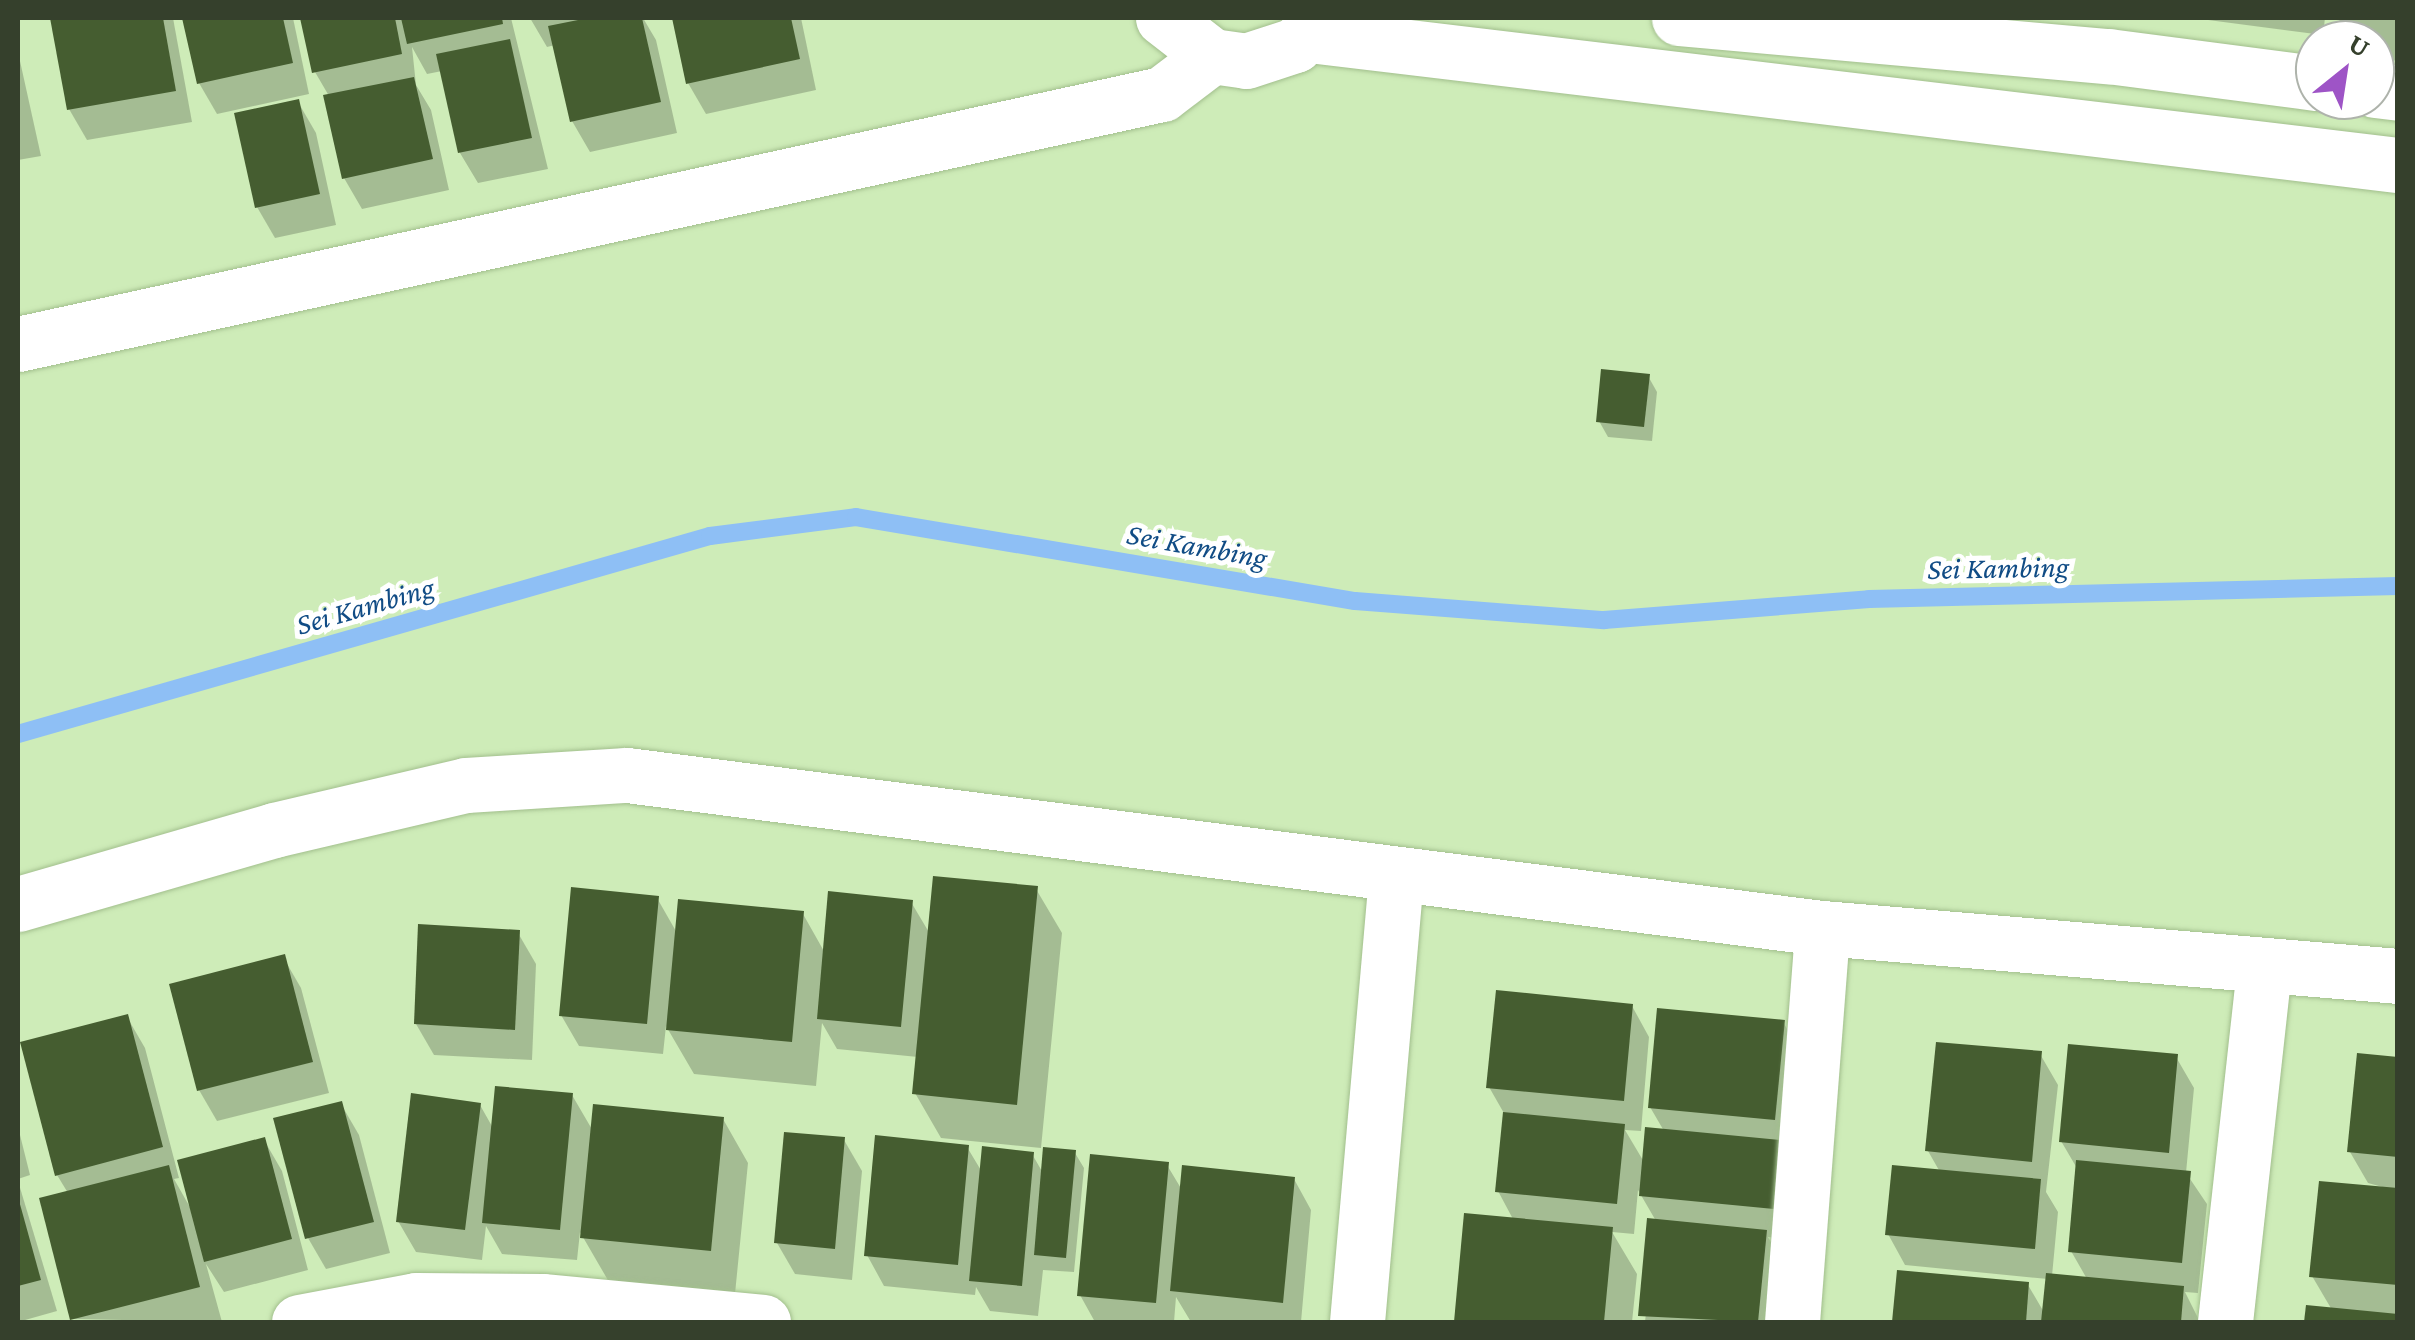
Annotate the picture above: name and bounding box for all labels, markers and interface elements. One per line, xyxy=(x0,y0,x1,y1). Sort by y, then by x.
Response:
north arrow xyxy=(2295,20,2395,120)
text: U xyxy=(2343,27,2375,64)
water label: Sei Kambing xyxy=(1124,516,1270,576)
water label: Sei Kambing xyxy=(1927,549,2069,587)
water label: Sei Kambing xyxy=(292,569,438,643)

